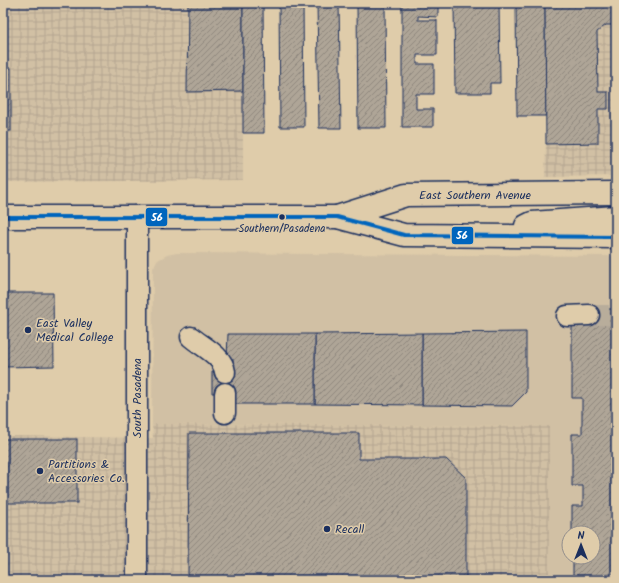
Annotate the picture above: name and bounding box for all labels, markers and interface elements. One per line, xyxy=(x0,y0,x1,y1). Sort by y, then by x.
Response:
street label: East Southern Avenue xyxy=(419,186,531,205)
line badge: 56 xyxy=(145,207,168,227)
text: 56 xyxy=(150,209,163,227)
marker: Southern/Pasadena xyxy=(277,212,287,222)
place label: Southern/Pasadena xyxy=(238,220,326,238)
line badge: 56 xyxy=(451,226,474,245)
text: 56 xyxy=(455,227,468,245)
place label: East Valley Medical College xyxy=(36,314,114,347)
marker: East Valley Medical College xyxy=(23,325,33,335)
street label: South Pasadena xyxy=(128,358,147,438)
place label: Partitions & Accessories Co. xyxy=(48,455,125,488)
marker: Partitions & Accessories Co. xyxy=(35,466,45,476)
place label: Recall xyxy=(335,520,364,539)
marker: Recall xyxy=(322,524,332,534)
north arrow xyxy=(561,525,601,565)
text: N xyxy=(578,527,585,545)

